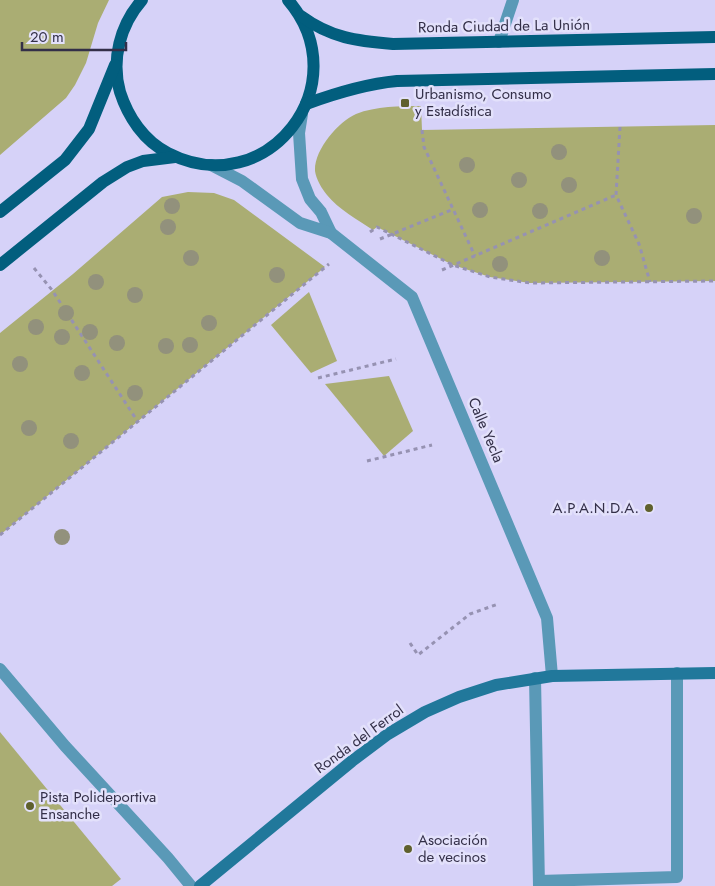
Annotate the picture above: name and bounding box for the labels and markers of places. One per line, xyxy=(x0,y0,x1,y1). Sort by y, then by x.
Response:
place label: Urbanismo, Consumo y Estadística xyxy=(415,83,552,122)
marker: Urbanismo, Consumo y Estadística xyxy=(399,97,411,109)
place label: A.P.A.N.D.A. xyxy=(552,497,639,519)
marker: A.P.A.N.D.A. xyxy=(643,502,655,514)
place label: Pista Polideportiva Ensanche xyxy=(40,786,156,825)
marker: Pista Polideportiva Ensanche xyxy=(24,800,36,812)
place label: Asociación de vecinos xyxy=(418,829,488,868)
marker: Asociación de vecinos xyxy=(402,843,414,855)

